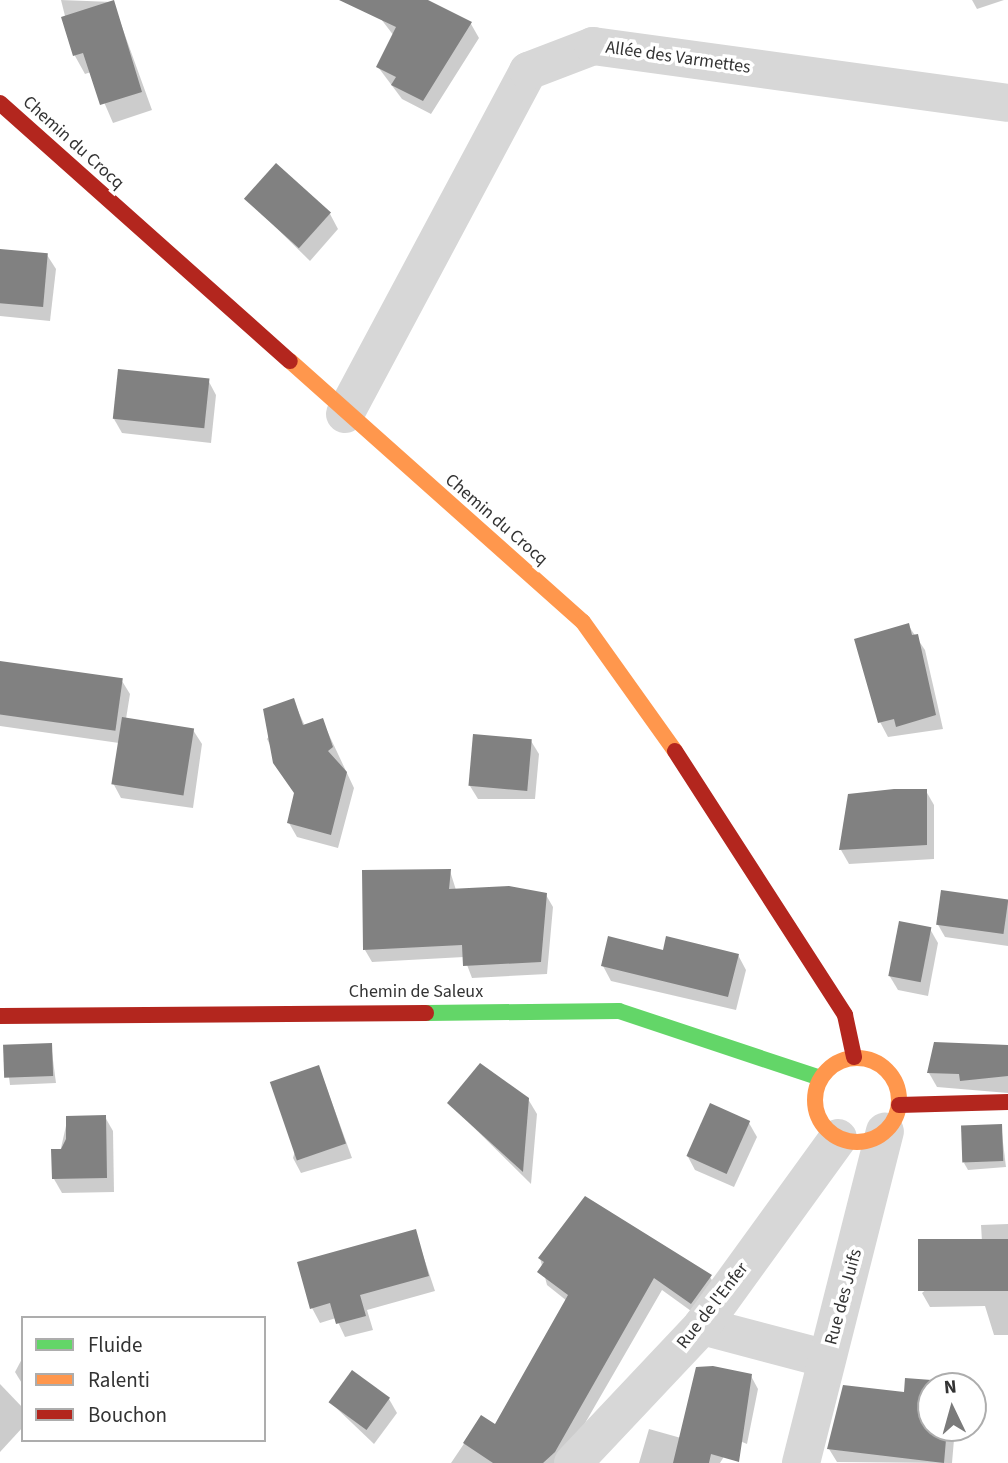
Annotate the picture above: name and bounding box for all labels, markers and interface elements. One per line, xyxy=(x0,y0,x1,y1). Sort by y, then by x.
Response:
street label: Allée des Varmettes xyxy=(604,37,752,79)
street label: Chemin du Crocq xyxy=(18,92,128,194)
street label: Chemin du Crocq xyxy=(440,470,552,570)
street label: Chemin de Saleux xyxy=(349,981,483,1003)
street label: Rue des Juifs xyxy=(821,1247,867,1347)
street label: Rue de l'Enfer xyxy=(673,1258,753,1354)
legend xyxy=(21,1316,266,1442)
text: Fluide xyxy=(88,1330,142,1360)
text: Ralenti xyxy=(88,1365,150,1395)
north arrow xyxy=(917,1372,987,1442)
text: N xyxy=(943,1374,958,1402)
text: Bouchon xyxy=(88,1400,167,1430)

